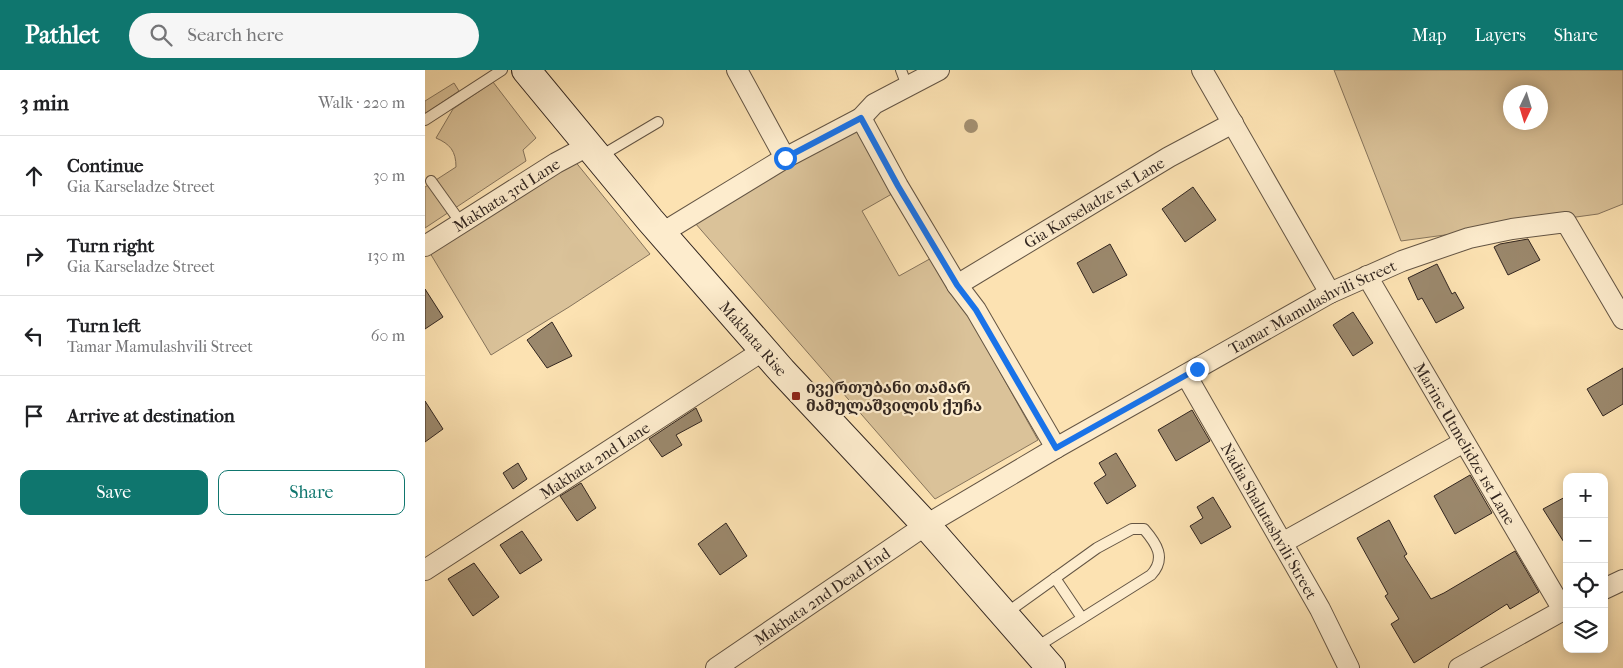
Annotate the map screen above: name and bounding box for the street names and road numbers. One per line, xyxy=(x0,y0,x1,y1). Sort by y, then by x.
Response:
street label: Gia Karseladze 1st Lane xyxy=(1021,153,1168,252)
street label: Makhata 3rd Lane xyxy=(449,154,563,236)
street label: Tamar Mamulashvili Street xyxy=(1225,256,1399,358)
street label: Makhata Rise xyxy=(715,297,791,380)
street label: Marine Utmelidze 1st Lane xyxy=(1410,359,1520,528)
street label: Makhata 2nd Lane xyxy=(536,418,653,503)
street label: Nadia Shalutashvili Street xyxy=(1217,440,1321,603)
street label: Makhata 2nd Dead End xyxy=(750,543,894,649)

